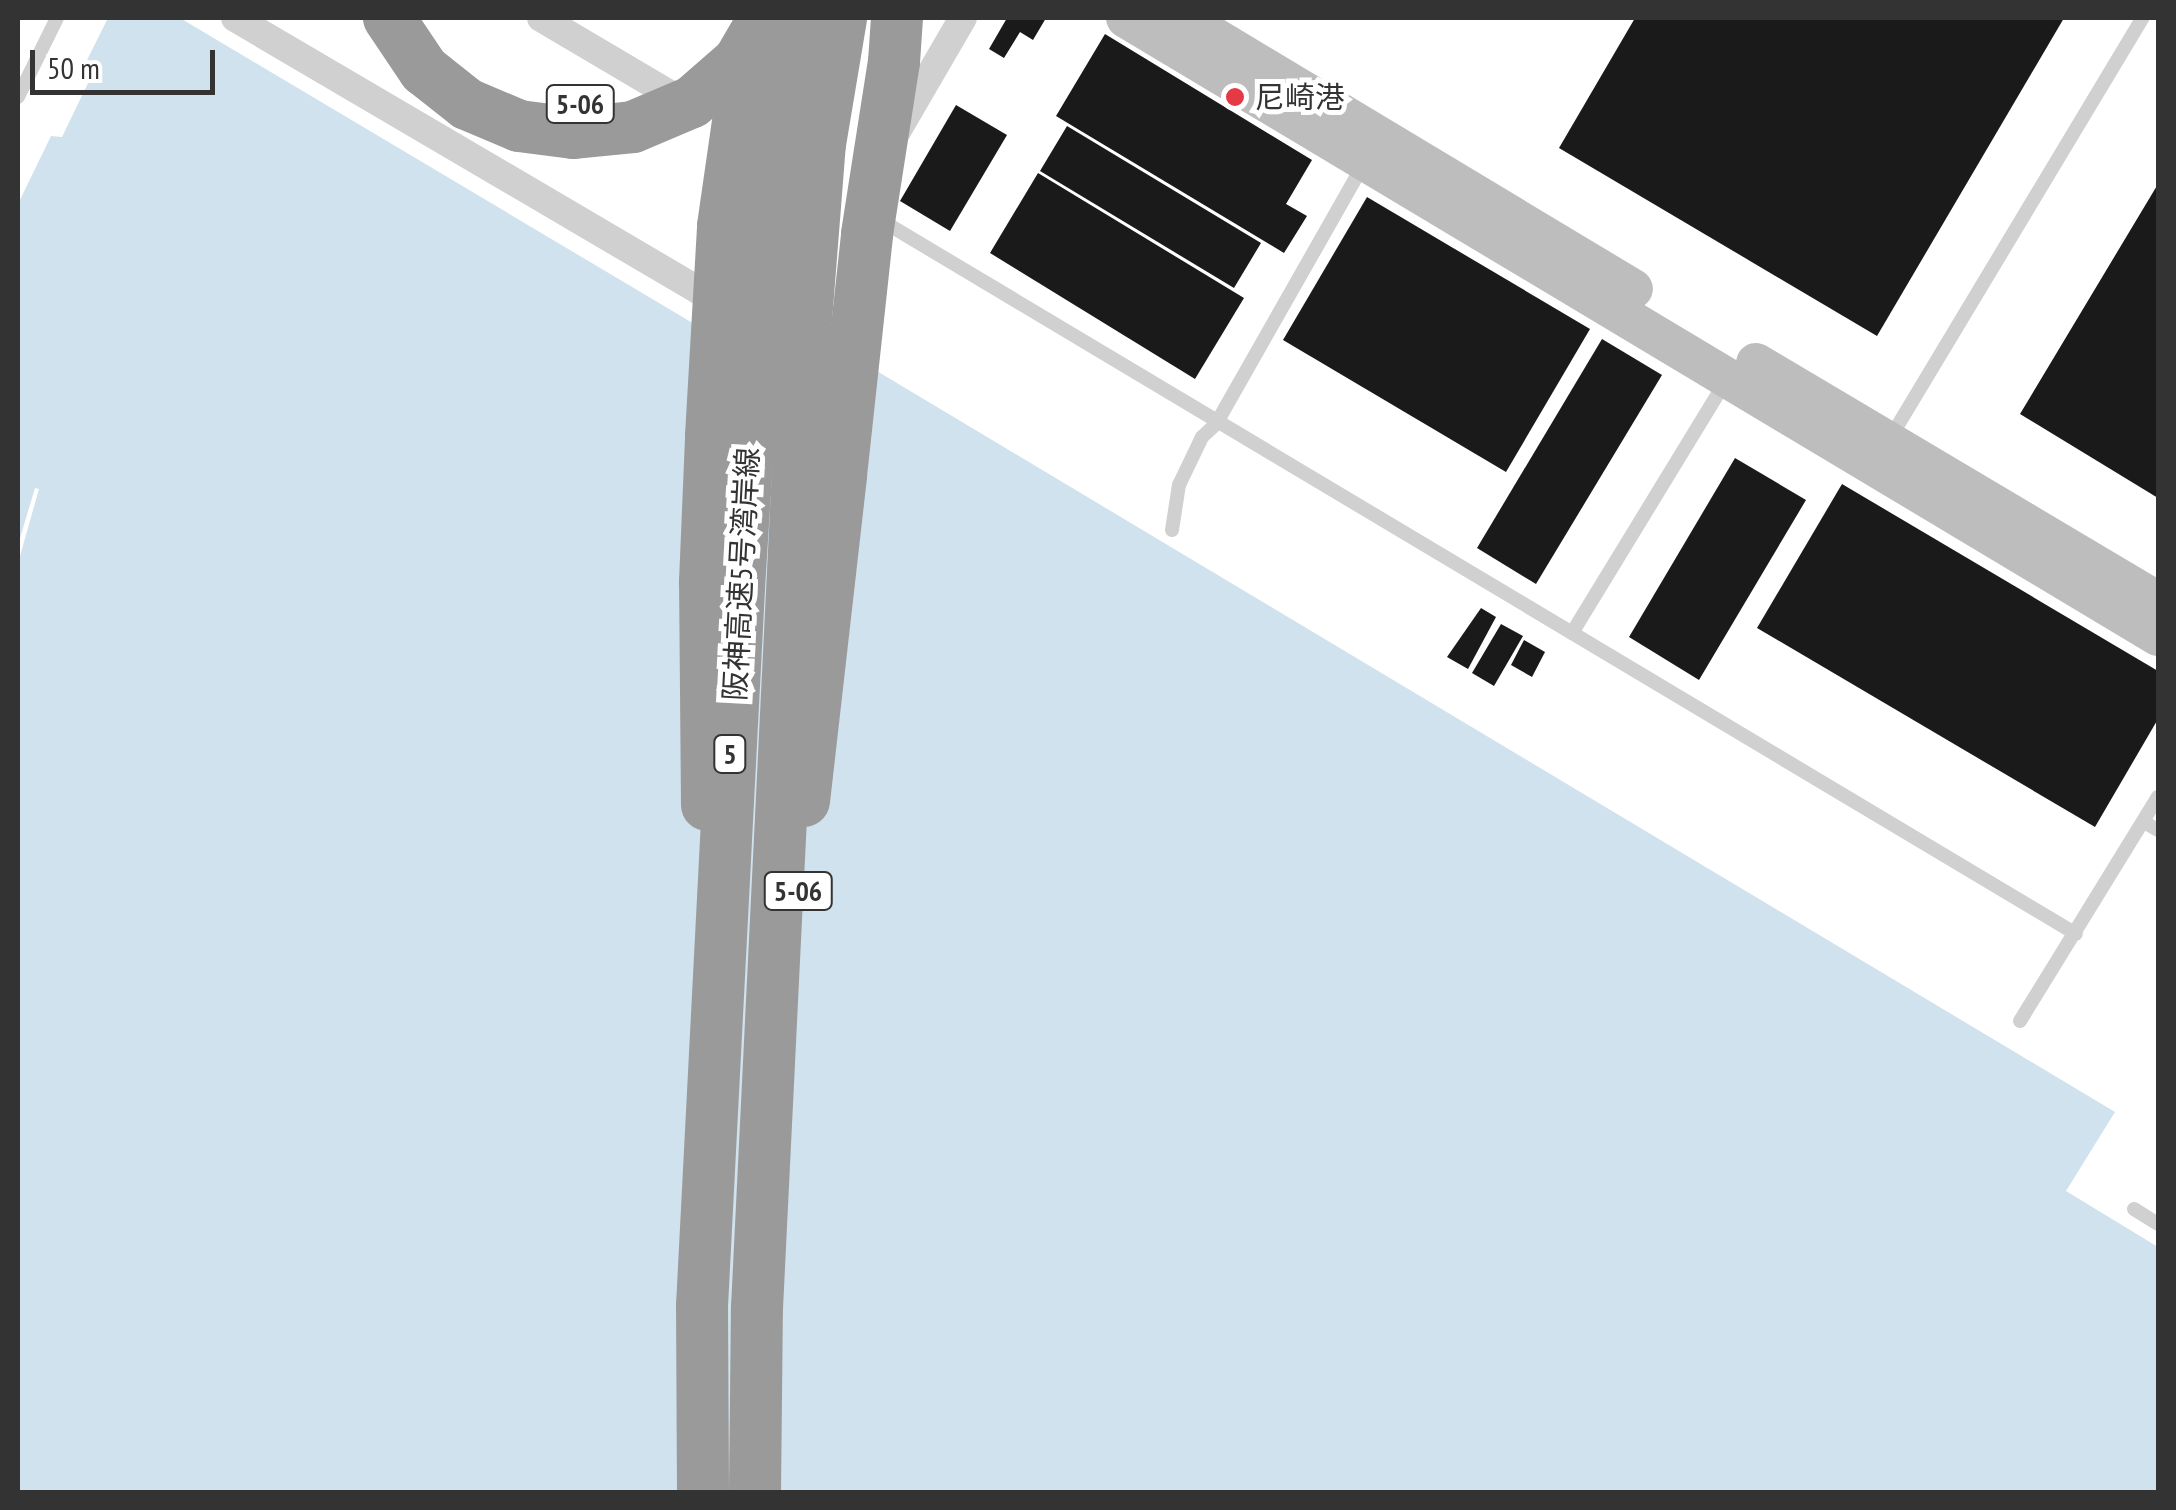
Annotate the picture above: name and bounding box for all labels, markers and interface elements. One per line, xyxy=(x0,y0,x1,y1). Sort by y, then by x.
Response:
scale bar xyxy=(35,30,220,92)
text: 50 m xyxy=(47,48,100,87)
place label: 尼崎港 xyxy=(1255,79,1345,115)
road number: 5-06 xyxy=(545,81,615,127)
marker: 尼崎港 xyxy=(1224,86,1246,108)
street label: 阪神高速5号湾岸線 xyxy=(716,446,766,702)
road number: 5 xyxy=(712,731,748,777)
road number: 5-06 xyxy=(763,868,833,914)

